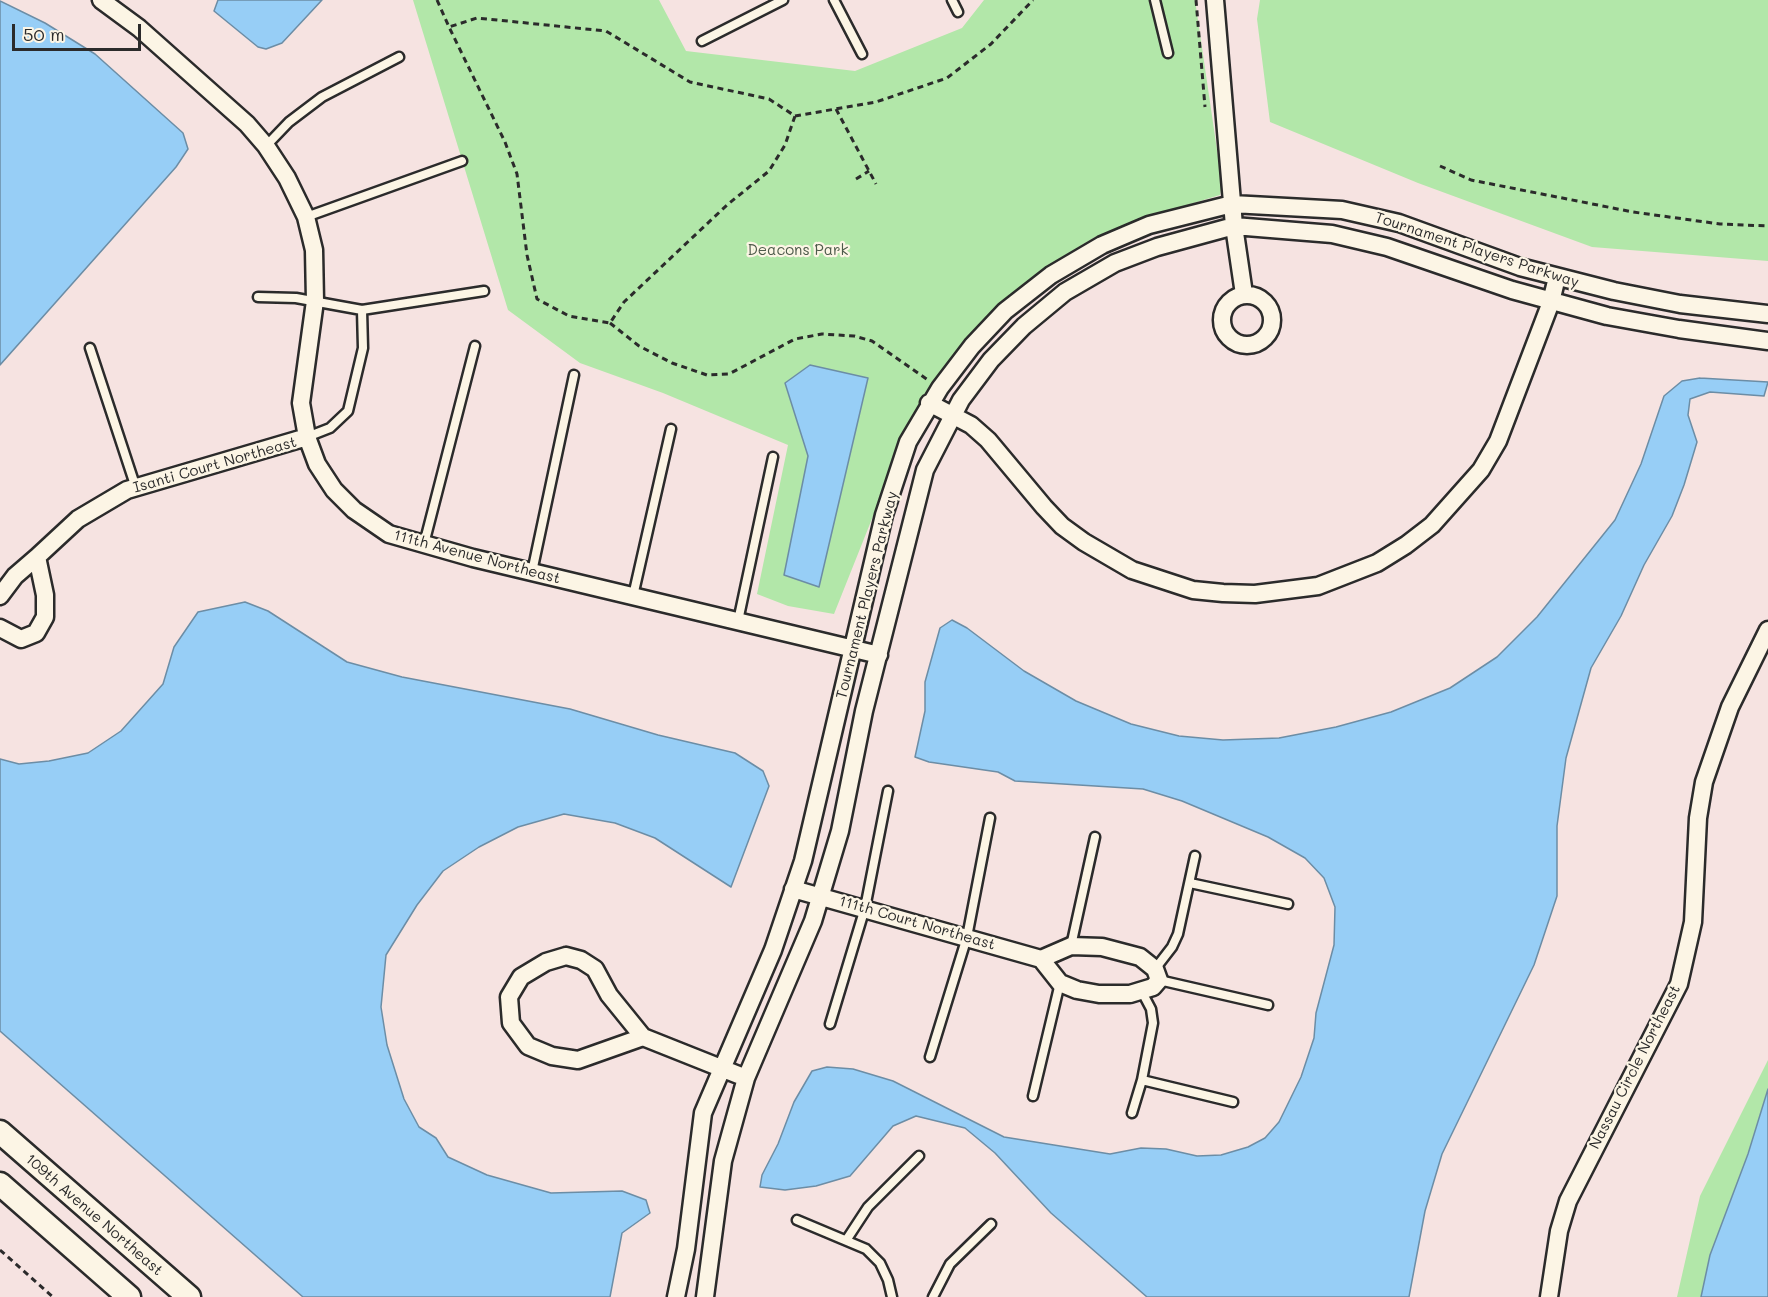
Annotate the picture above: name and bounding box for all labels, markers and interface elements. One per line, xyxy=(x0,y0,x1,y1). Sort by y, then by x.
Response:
scale bar xyxy=(15,12,144,50)
text: 50 m xyxy=(23,22,65,46)
street label: Tournament Players Parkway xyxy=(1373,208,1581,292)
park label: Deacons Park xyxy=(747,241,849,259)
street label: Isanti Court Northeast xyxy=(131,433,299,497)
street label: Tournament Players Parkway xyxy=(832,489,902,701)
street label: 111th Avenue Northeast xyxy=(392,526,562,588)
street label: 111th Court Northeast xyxy=(837,892,997,954)
street label: Nassau Circle Northeast xyxy=(1586,982,1684,1152)
street label: 109th Avenue Northeast xyxy=(22,1150,166,1280)

